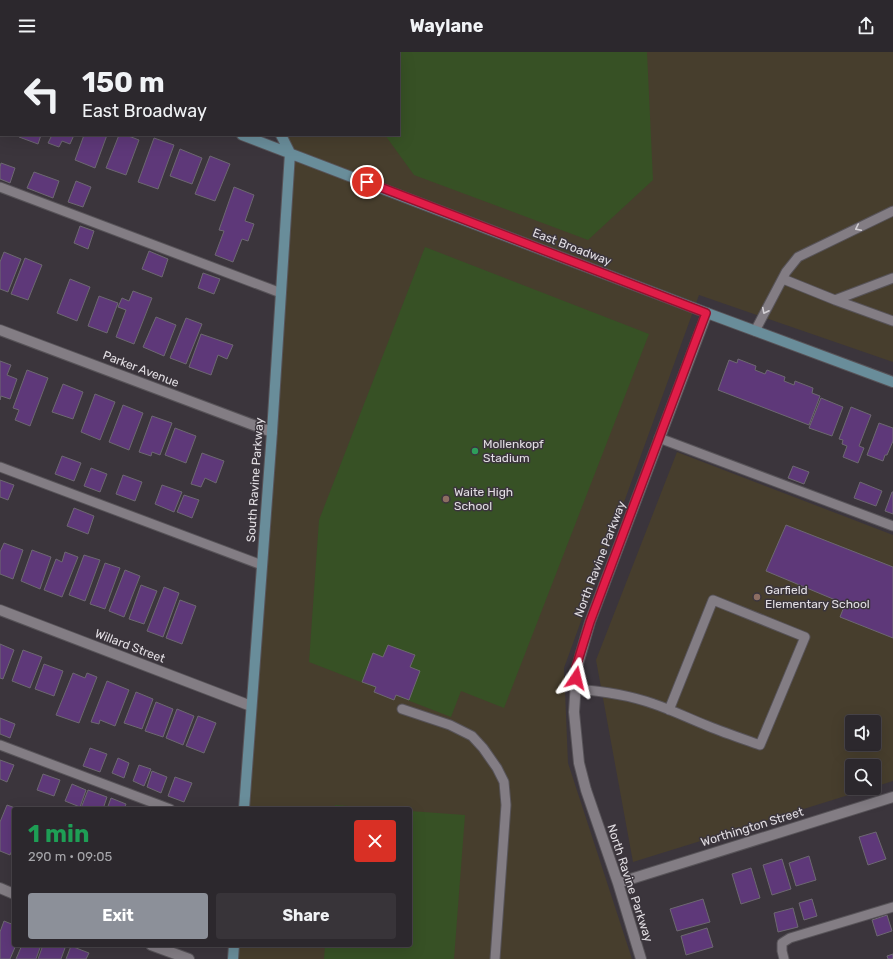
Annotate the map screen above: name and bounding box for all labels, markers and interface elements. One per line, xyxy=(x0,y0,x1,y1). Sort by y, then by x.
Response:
icon: menu xyxy=(16,15,38,37)
text: Waylane xyxy=(410,15,483,37)
icon: share xyxy=(855,15,877,37)
text: 150 m xyxy=(82,66,165,99)
icon: left xyxy=(16,68,68,120)
text: East Broadway xyxy=(82,100,207,122)
pin xyxy=(350,165,384,199)
icon: arrive xyxy=(356,171,378,193)
one-way arrow xyxy=(855,223,862,231)
street label: East Broadway xyxy=(531,226,614,269)
one-way arrow xyxy=(763,307,770,314)
street label: Parker Avenue xyxy=(101,348,181,390)
street label: South Ravine Parkway xyxy=(244,417,266,543)
place label: Mollenkopf Stadium xyxy=(483,437,544,465)
marker: Mollenkopf Stadium xyxy=(470,446,480,456)
place label: Waite High School xyxy=(454,485,513,513)
marker: Waite High School xyxy=(441,494,451,504)
street label: North Ravine Parkway xyxy=(571,499,629,619)
place label: Garfield Elementary School xyxy=(765,583,870,611)
marker: Garfield Elementary School xyxy=(752,592,762,602)
street label: Willard Street xyxy=(93,626,167,666)
position arrow xyxy=(555,657,597,699)
map controls xyxy=(845,715,881,795)
button: sound xyxy=(845,715,881,751)
button: search xyxy=(845,759,881,795)
street label: Worthington Street xyxy=(699,805,805,849)
text: 1 min xyxy=(28,820,89,848)
button: close xyxy=(354,820,396,862)
street label: North Ravine Parkway xyxy=(604,822,656,944)
text: 290 m · 09:05 xyxy=(28,849,112,864)
button: Exit xyxy=(28,893,208,939)
button: Share xyxy=(216,893,396,939)

